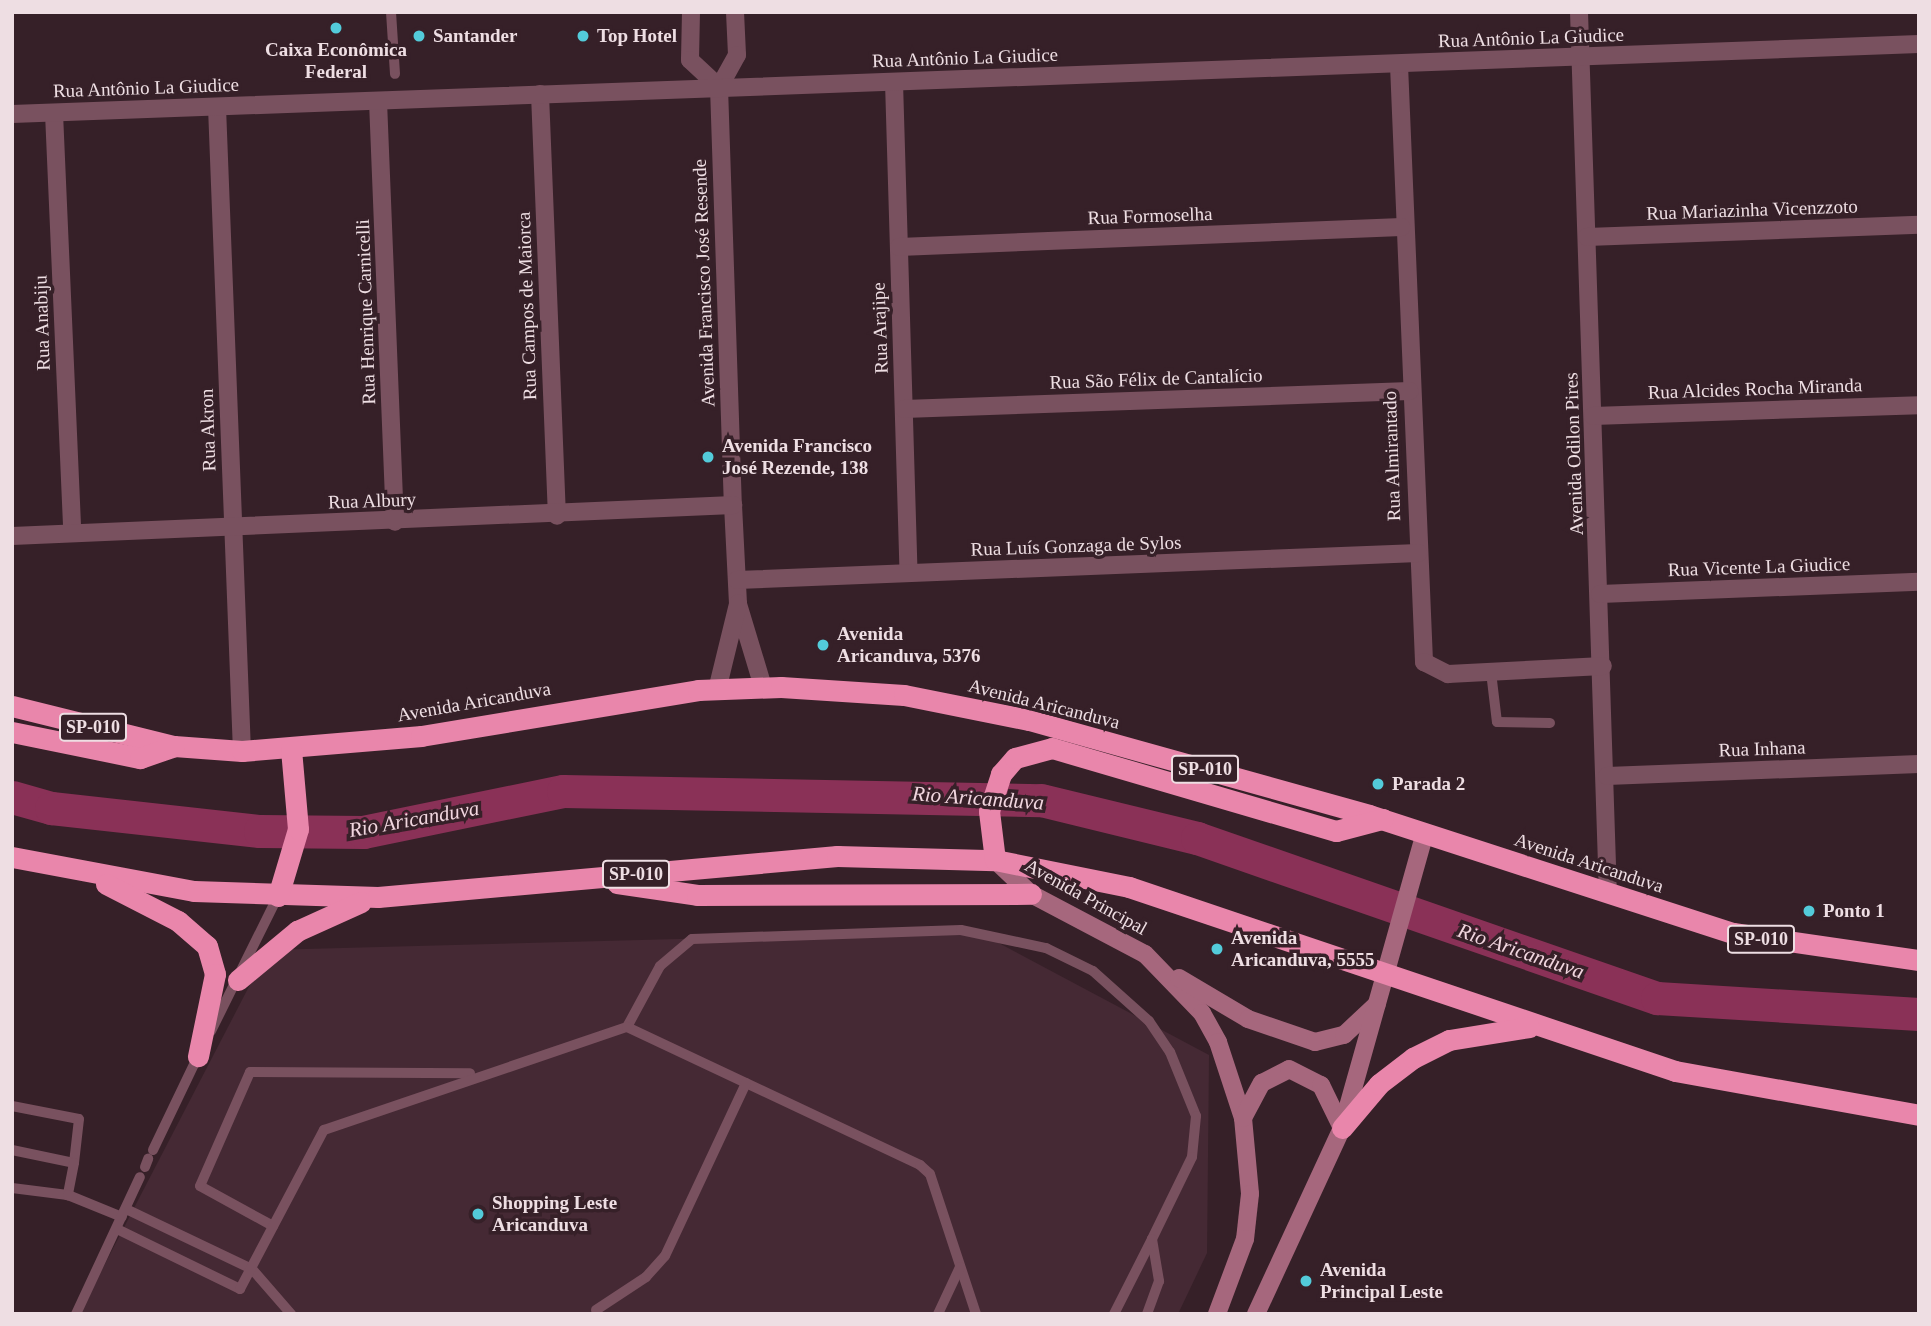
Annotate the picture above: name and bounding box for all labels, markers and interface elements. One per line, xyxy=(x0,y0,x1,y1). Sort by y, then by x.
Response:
marker: Caixa Econômica Federal xyxy=(328,20,344,36)
street label: Rua Antônio La Giudice xyxy=(1437,23,1625,53)
place label: Santander xyxy=(433,25,517,47)
place label: Top Hotel xyxy=(597,25,677,47)
marker: Santander xyxy=(411,28,427,44)
marker: Top Hotel xyxy=(575,28,591,44)
place label: Caixa Econômica Federal xyxy=(265,39,407,83)
street label: Rua Antônio La Giudice xyxy=(871,43,1059,73)
street label: Rua Antônio La Giudice xyxy=(52,73,240,103)
street label: Avenida Francisco José Resende xyxy=(688,159,720,407)
street label: Rua Mariazinha Vicenzzoto xyxy=(1646,195,1858,225)
street label: Rua Formoselha xyxy=(1087,202,1213,230)
street label: Rua Campos de Maiorca xyxy=(512,211,542,401)
street label: Rua Henrique Carnicelli xyxy=(351,219,381,405)
street label: Rua Anabiju xyxy=(29,274,55,372)
street label: Rua Arajipe xyxy=(867,281,893,375)
street label: Rua São Félix de Cantalício xyxy=(1049,364,1263,394)
street label: Avenida Odilon Pires xyxy=(1560,372,1588,536)
street label: Rua Alcides Rocha Miranda xyxy=(1647,374,1863,404)
street label: Rua Akron xyxy=(195,388,221,472)
street label: Rua Almirantado xyxy=(1378,390,1406,522)
place label: Avenida Francisco José Rezende, 138 xyxy=(722,435,872,479)
marker: Avenida Francisco José Rezende, 138 xyxy=(700,449,716,465)
street label: Rua Albury xyxy=(327,488,417,514)
street label: Rua Luís Gonzaga de Sylos xyxy=(970,531,1182,561)
street label: Rua Vicente La Giudice xyxy=(1667,552,1851,582)
place label: Avenida Aricanduva, 5376 xyxy=(837,623,981,667)
marker: Avenida Aricanduva, 5376 xyxy=(815,637,831,653)
street label: Avenida Aricanduva xyxy=(965,674,1123,734)
street label: Avenida Aricanduva xyxy=(395,677,553,727)
road number: SP-010 xyxy=(58,712,128,742)
street label: Rua Inhana xyxy=(1718,736,1806,762)
road number: SP-010 xyxy=(1170,754,1240,784)
place label: Parada 2 xyxy=(1392,773,1465,795)
marker: Parada 2 xyxy=(1370,776,1386,792)
water label: Rio Aricanduva xyxy=(911,781,1045,815)
water label: Rio Aricanduva xyxy=(347,795,481,843)
street label: Avenida Aricanduva xyxy=(1511,828,1667,898)
street label: Avenida Principal xyxy=(1021,854,1151,940)
road number: SP-010 xyxy=(601,860,671,888)
place label: Ponto 1 xyxy=(1823,900,1885,922)
marker: Ponto 1 xyxy=(1801,903,1817,919)
water label: Rio Aricanduva xyxy=(1454,918,1588,984)
road number: SP-010 xyxy=(1726,924,1796,954)
place label: Avenida Aricanduva, 5555 xyxy=(1231,927,1375,971)
marker: Avenida Aricanduva, 5555 xyxy=(1209,941,1225,957)
place label: Shopping Leste Aricanduva xyxy=(492,1192,617,1236)
marker: Shopping Leste Aricanduva xyxy=(470,1206,486,1222)
place label: Avenida Principal Leste xyxy=(1320,1259,1443,1303)
marker: Avenida Principal Leste xyxy=(1298,1273,1314,1289)

